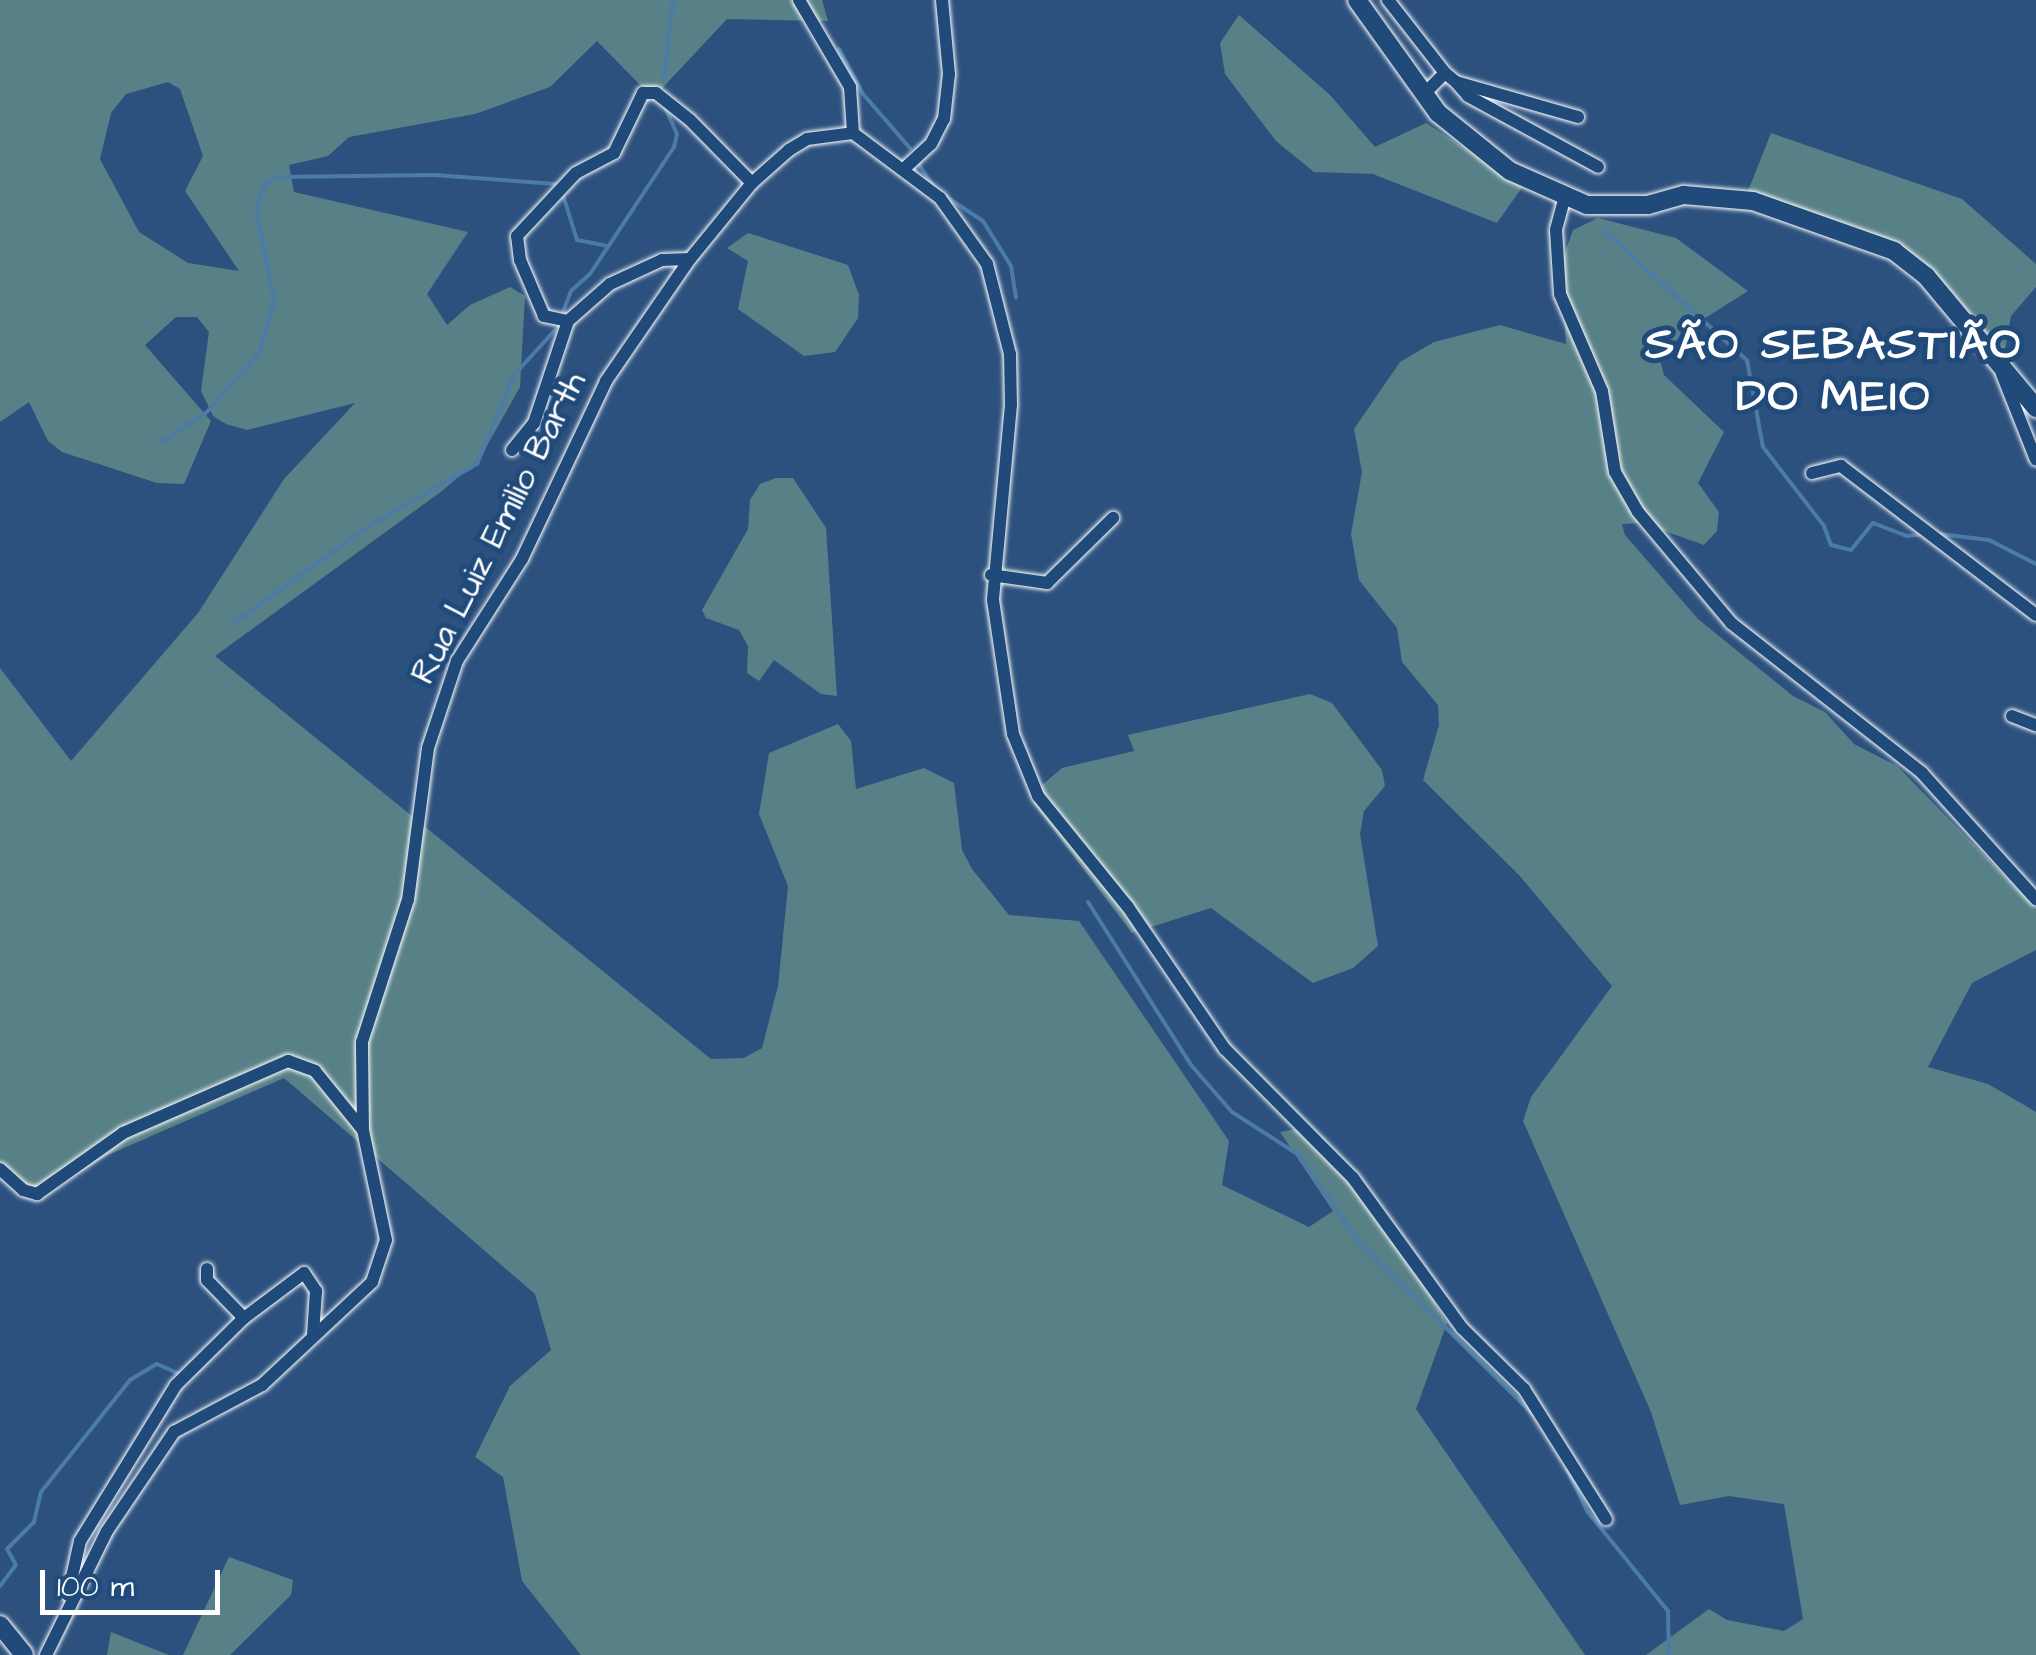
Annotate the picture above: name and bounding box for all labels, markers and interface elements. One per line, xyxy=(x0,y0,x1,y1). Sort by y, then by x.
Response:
district label: SÃO SEBASTIÃO DO MEIO xyxy=(1645,319,2023,425)
street label: Rua Luiz Emilio Barth xyxy=(402,365,596,691)
scale bar xyxy=(45,1550,225,1612)
text: 100 m xyxy=(57,1566,134,1608)

